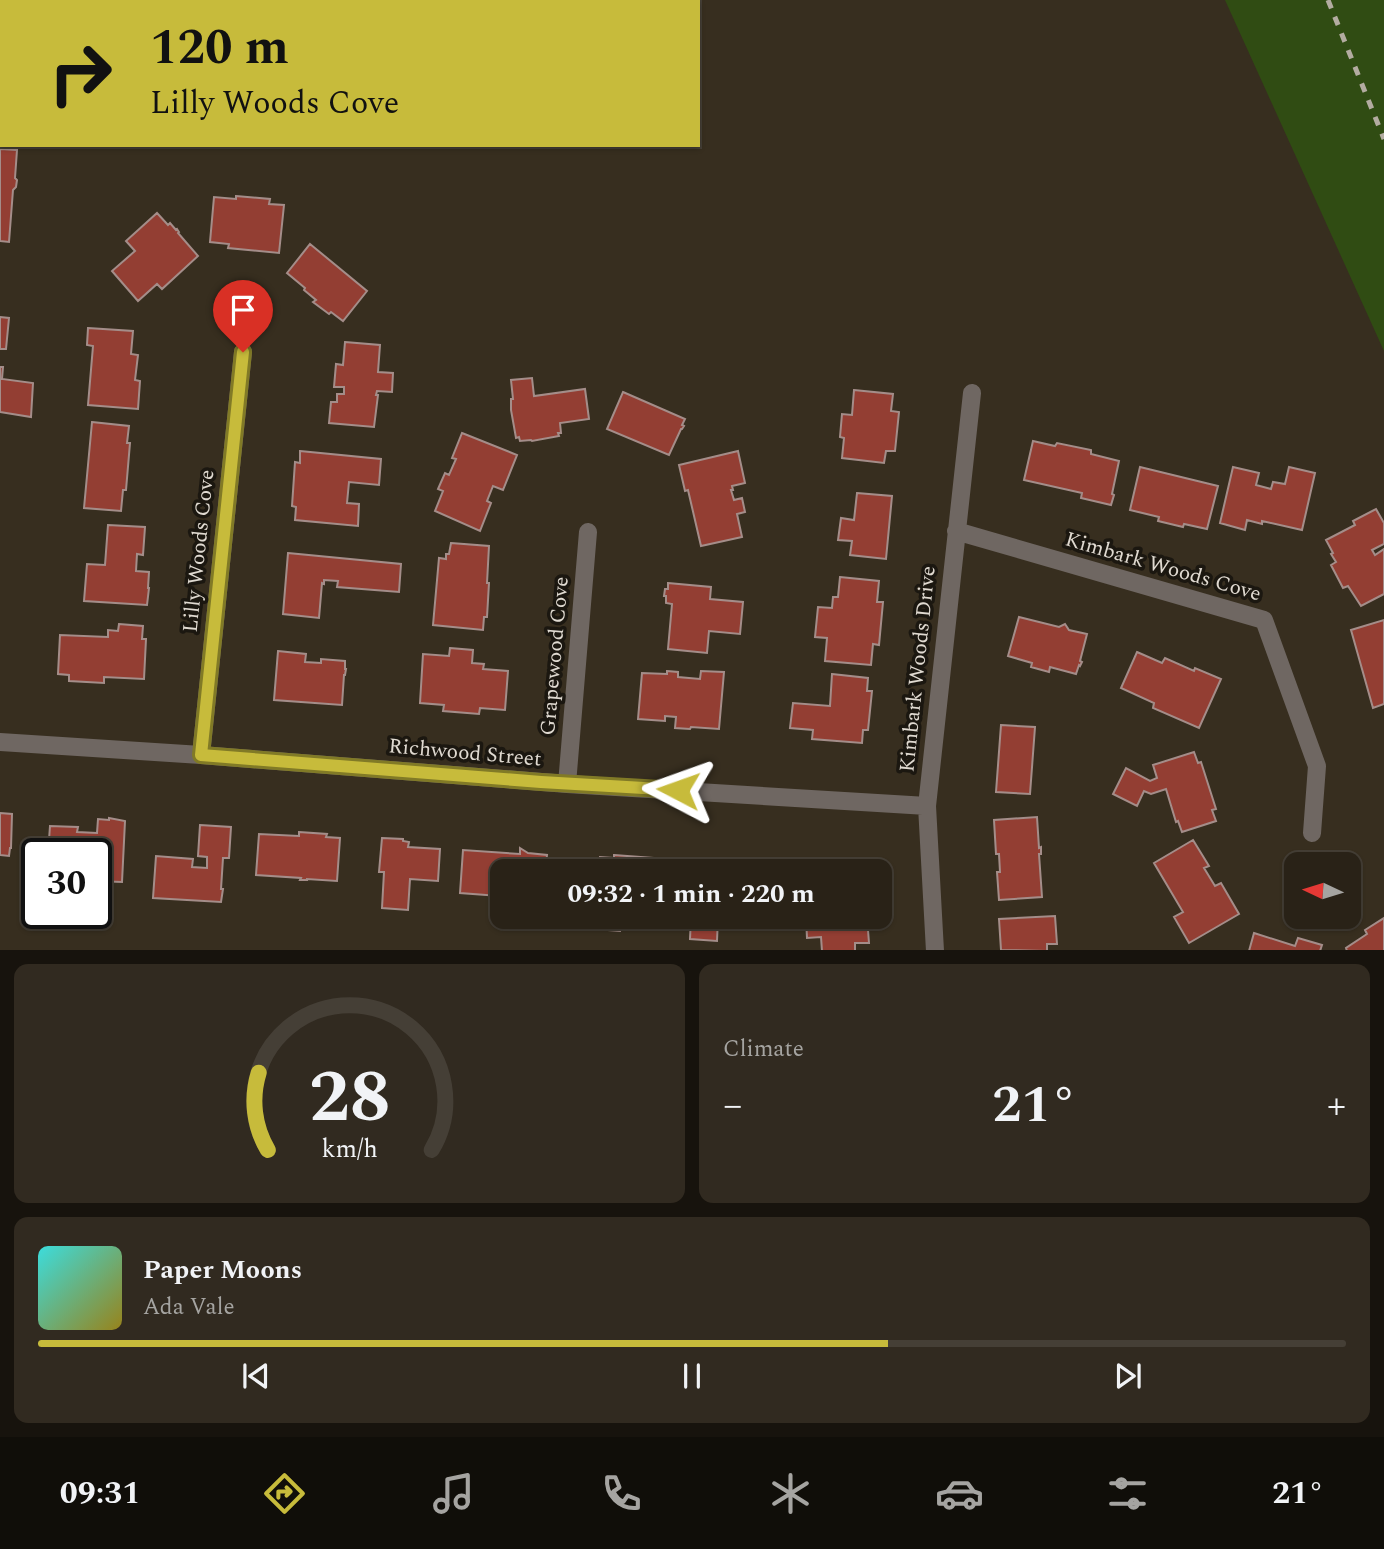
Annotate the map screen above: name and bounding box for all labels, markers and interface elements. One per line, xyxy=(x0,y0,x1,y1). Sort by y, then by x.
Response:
text: 120 m xyxy=(150,11,289,86)
icon: right xyxy=(35,28,126,119)
text: Lilly Woods Cove xyxy=(150,79,399,128)
pin xyxy=(213,280,273,352)
icon: arrive xyxy=(224,291,262,329)
street label: Lilly Woods Cove xyxy=(175,468,223,634)
street label: Kimbark Woods Cove xyxy=(1061,524,1265,610)
street label: Kimbark Woods Drive xyxy=(891,564,945,774)
street label: Grapewood Cove xyxy=(532,575,578,737)
street label: Richwood Street xyxy=(387,730,543,776)
position arrow xyxy=(641,753,715,827)
speed limit sign: 30 xyxy=(21,838,112,929)
north arrow xyxy=(1284,852,1362,929)
map controls xyxy=(1284,852,1361,929)
text: 09:32 · 1 min · 220 m xyxy=(567,874,815,914)
text: Climate xyxy=(723,1032,804,1067)
text: 28 xyxy=(309,1043,390,1154)
text: 21° xyxy=(992,1066,1077,1145)
text: − xyxy=(723,1077,742,1135)
text: + xyxy=(1327,1077,1346,1135)
text: km/h xyxy=(321,1130,378,1168)
text: Paper Moons xyxy=(143,1250,302,1290)
text: Ada Vale xyxy=(143,1290,235,1325)
icon: previous xyxy=(237,1357,275,1395)
icon: pause xyxy=(673,1357,711,1395)
icon: next xyxy=(1109,1357,1147,1395)
text: 09:31 xyxy=(60,1469,140,1518)
icon: directions xyxy=(260,1469,309,1518)
icon: music xyxy=(429,1469,478,1518)
icon: phone xyxy=(597,1469,646,1518)
icon: climate xyxy=(766,1469,815,1518)
icon: car xyxy=(935,1469,984,1518)
icon: filters xyxy=(1103,1469,1152,1518)
text: 21° xyxy=(1272,1469,1324,1518)

